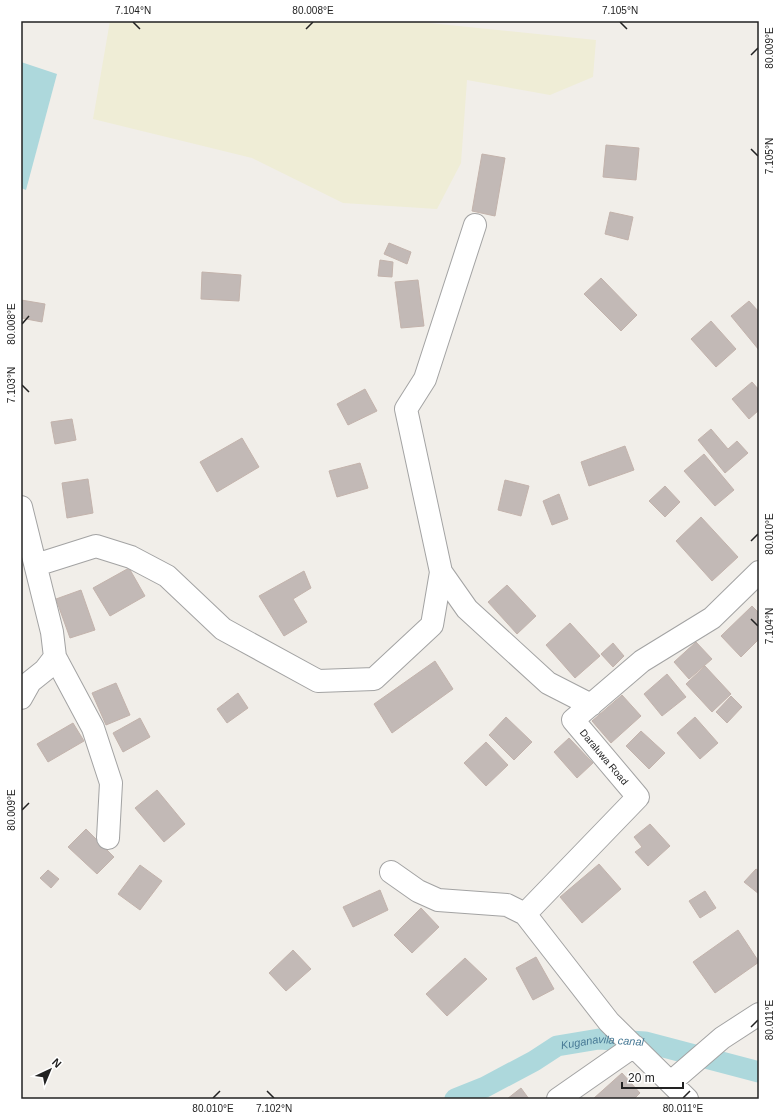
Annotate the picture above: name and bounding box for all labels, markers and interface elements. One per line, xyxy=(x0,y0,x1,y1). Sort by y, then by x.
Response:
text: 7.104°N xyxy=(115,5,151,16)
text: 80.008°E xyxy=(292,5,334,16)
text: 7.105°N xyxy=(602,5,638,16)
text: 80.009°E xyxy=(764,27,775,69)
text: 7.105°N xyxy=(764,138,775,174)
text: 80.008°E xyxy=(6,303,17,345)
text: 7.103°N xyxy=(6,367,17,403)
text: 80.010°E xyxy=(764,513,775,555)
text: 7.104°N xyxy=(764,608,775,644)
street label: Daraluwa Road xyxy=(578,727,630,787)
text: 80.009°E xyxy=(6,789,17,831)
text: 80.011°E xyxy=(764,999,775,1040)
water label: Kuganavila canal xyxy=(560,1033,645,1051)
north arrow xyxy=(30,1050,70,1090)
text: N xyxy=(50,1056,64,1070)
scale bar xyxy=(622,1064,683,1090)
text: 20 m xyxy=(628,1071,655,1085)
text: 80.010°E xyxy=(192,1103,234,1114)
text: 7.102°N xyxy=(256,1103,292,1114)
text: 80.011°E xyxy=(663,1103,704,1114)

